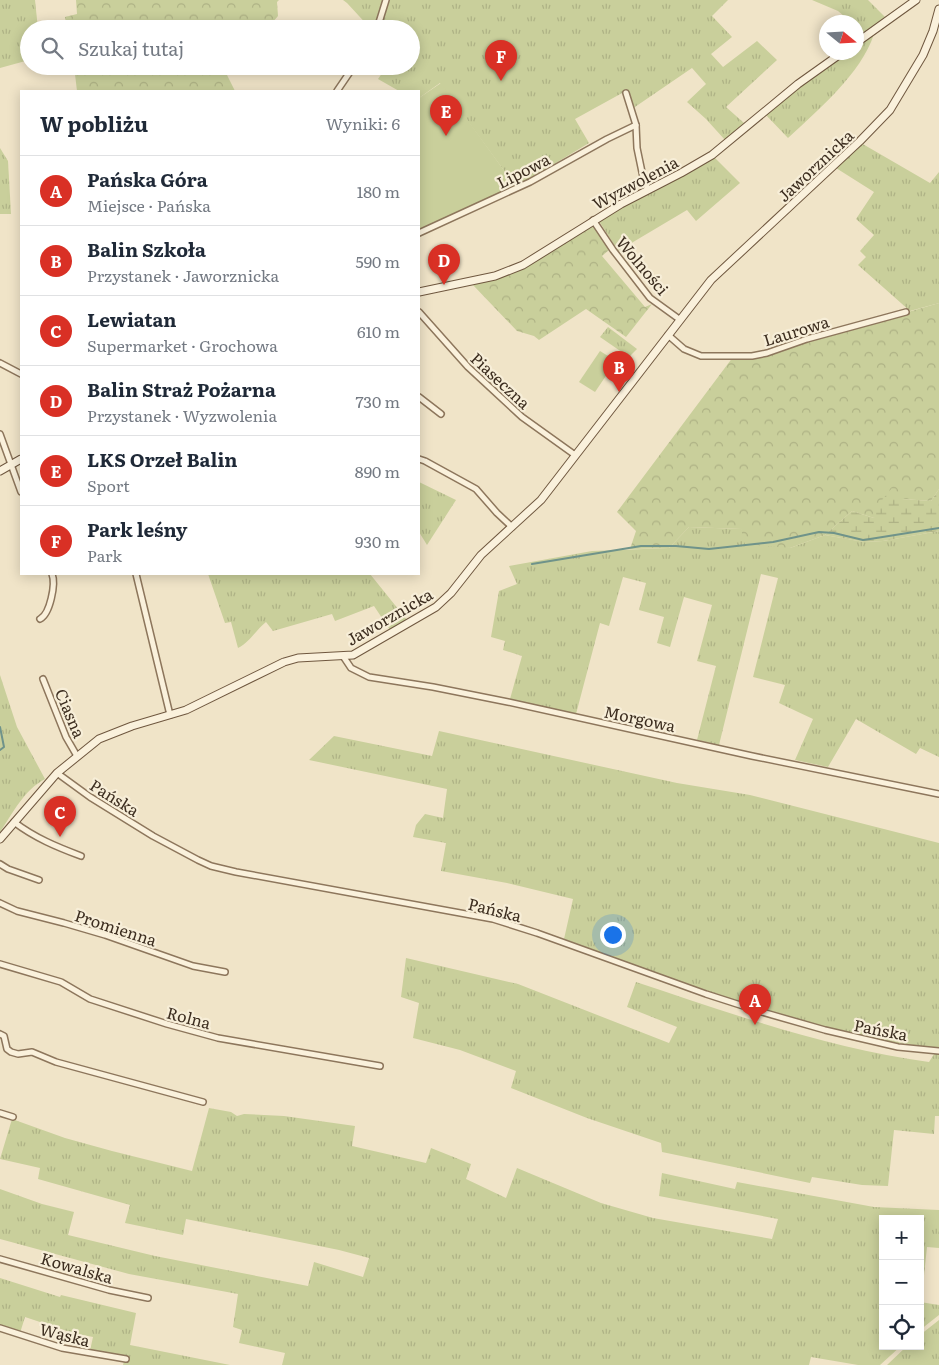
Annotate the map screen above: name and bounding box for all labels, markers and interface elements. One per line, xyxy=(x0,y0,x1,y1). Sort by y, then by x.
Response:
north arrow xyxy=(819,15,864,60)
search box xyxy=(20,20,420,75)
icon: search xyxy=(38,34,66,62)
text: Szukaj tutaj xyxy=(78,34,184,62)
pin: F xyxy=(485,40,517,81)
pin: E xyxy=(430,95,462,136)
text: W pobliżu xyxy=(40,107,148,138)
text: Wyniki: 6 xyxy=(326,111,400,135)
street label: Jaworznicka xyxy=(772,123,859,207)
street label: Lipowa xyxy=(492,146,554,194)
street label: Wyzwolenia xyxy=(588,149,683,215)
text: Pańska Góra xyxy=(87,165,208,193)
text: A xyxy=(50,179,62,203)
text: 180 m xyxy=(357,179,400,203)
text: Miejsce · Pańska xyxy=(87,193,211,217)
street label: Wolności xyxy=(611,230,675,300)
text: Balin Szkoła xyxy=(87,235,206,263)
pin: D xyxy=(428,244,460,285)
text: B xyxy=(50,249,62,273)
text: 590 m xyxy=(356,249,400,273)
text: Przystanek · Jaworznicka xyxy=(87,263,279,287)
text: Lewiatan xyxy=(87,305,176,333)
street label: Laurowa xyxy=(760,309,832,351)
text: C xyxy=(50,319,62,343)
text: 610 m xyxy=(357,319,400,343)
text: Supermarket · Grochowa xyxy=(87,333,278,357)
street label: Piaseczna xyxy=(466,346,536,414)
pin: B xyxy=(603,351,635,392)
text: Balin Straż Pożarna xyxy=(87,375,276,403)
text: D xyxy=(50,389,62,413)
text: 730 m xyxy=(355,389,400,413)
text: Przystanek · Wyzwolenia xyxy=(87,403,277,427)
text: LKS Orzeł Balin xyxy=(87,445,238,473)
text: E xyxy=(51,459,61,483)
text: 890 m xyxy=(355,459,400,483)
text: Sport xyxy=(87,473,130,497)
text: Park leśny xyxy=(87,515,187,543)
text: F xyxy=(51,529,61,553)
text: 930 m xyxy=(355,529,400,553)
text: Park xyxy=(87,543,122,567)
street label: Jaworznicka xyxy=(341,581,437,651)
street label: Ciasna xyxy=(50,685,92,742)
street label: Morgowa xyxy=(602,699,678,737)
street label: Pańska xyxy=(86,772,145,822)
pin: C xyxy=(44,796,76,837)
street label: Pańska xyxy=(466,891,525,927)
street label: Promienna xyxy=(72,902,160,952)
your location xyxy=(600,922,626,948)
pin: A xyxy=(739,984,771,1025)
street label: Rolna xyxy=(164,1000,214,1034)
street label: Pańska xyxy=(852,1012,910,1046)
map controls xyxy=(879,1215,924,1350)
button: + xyxy=(879,1215,924,1260)
street label: Kowalska xyxy=(38,1245,116,1289)
button: − xyxy=(879,1260,924,1305)
button: locate xyxy=(879,1305,924,1350)
street label: Wąska xyxy=(37,1316,93,1352)

